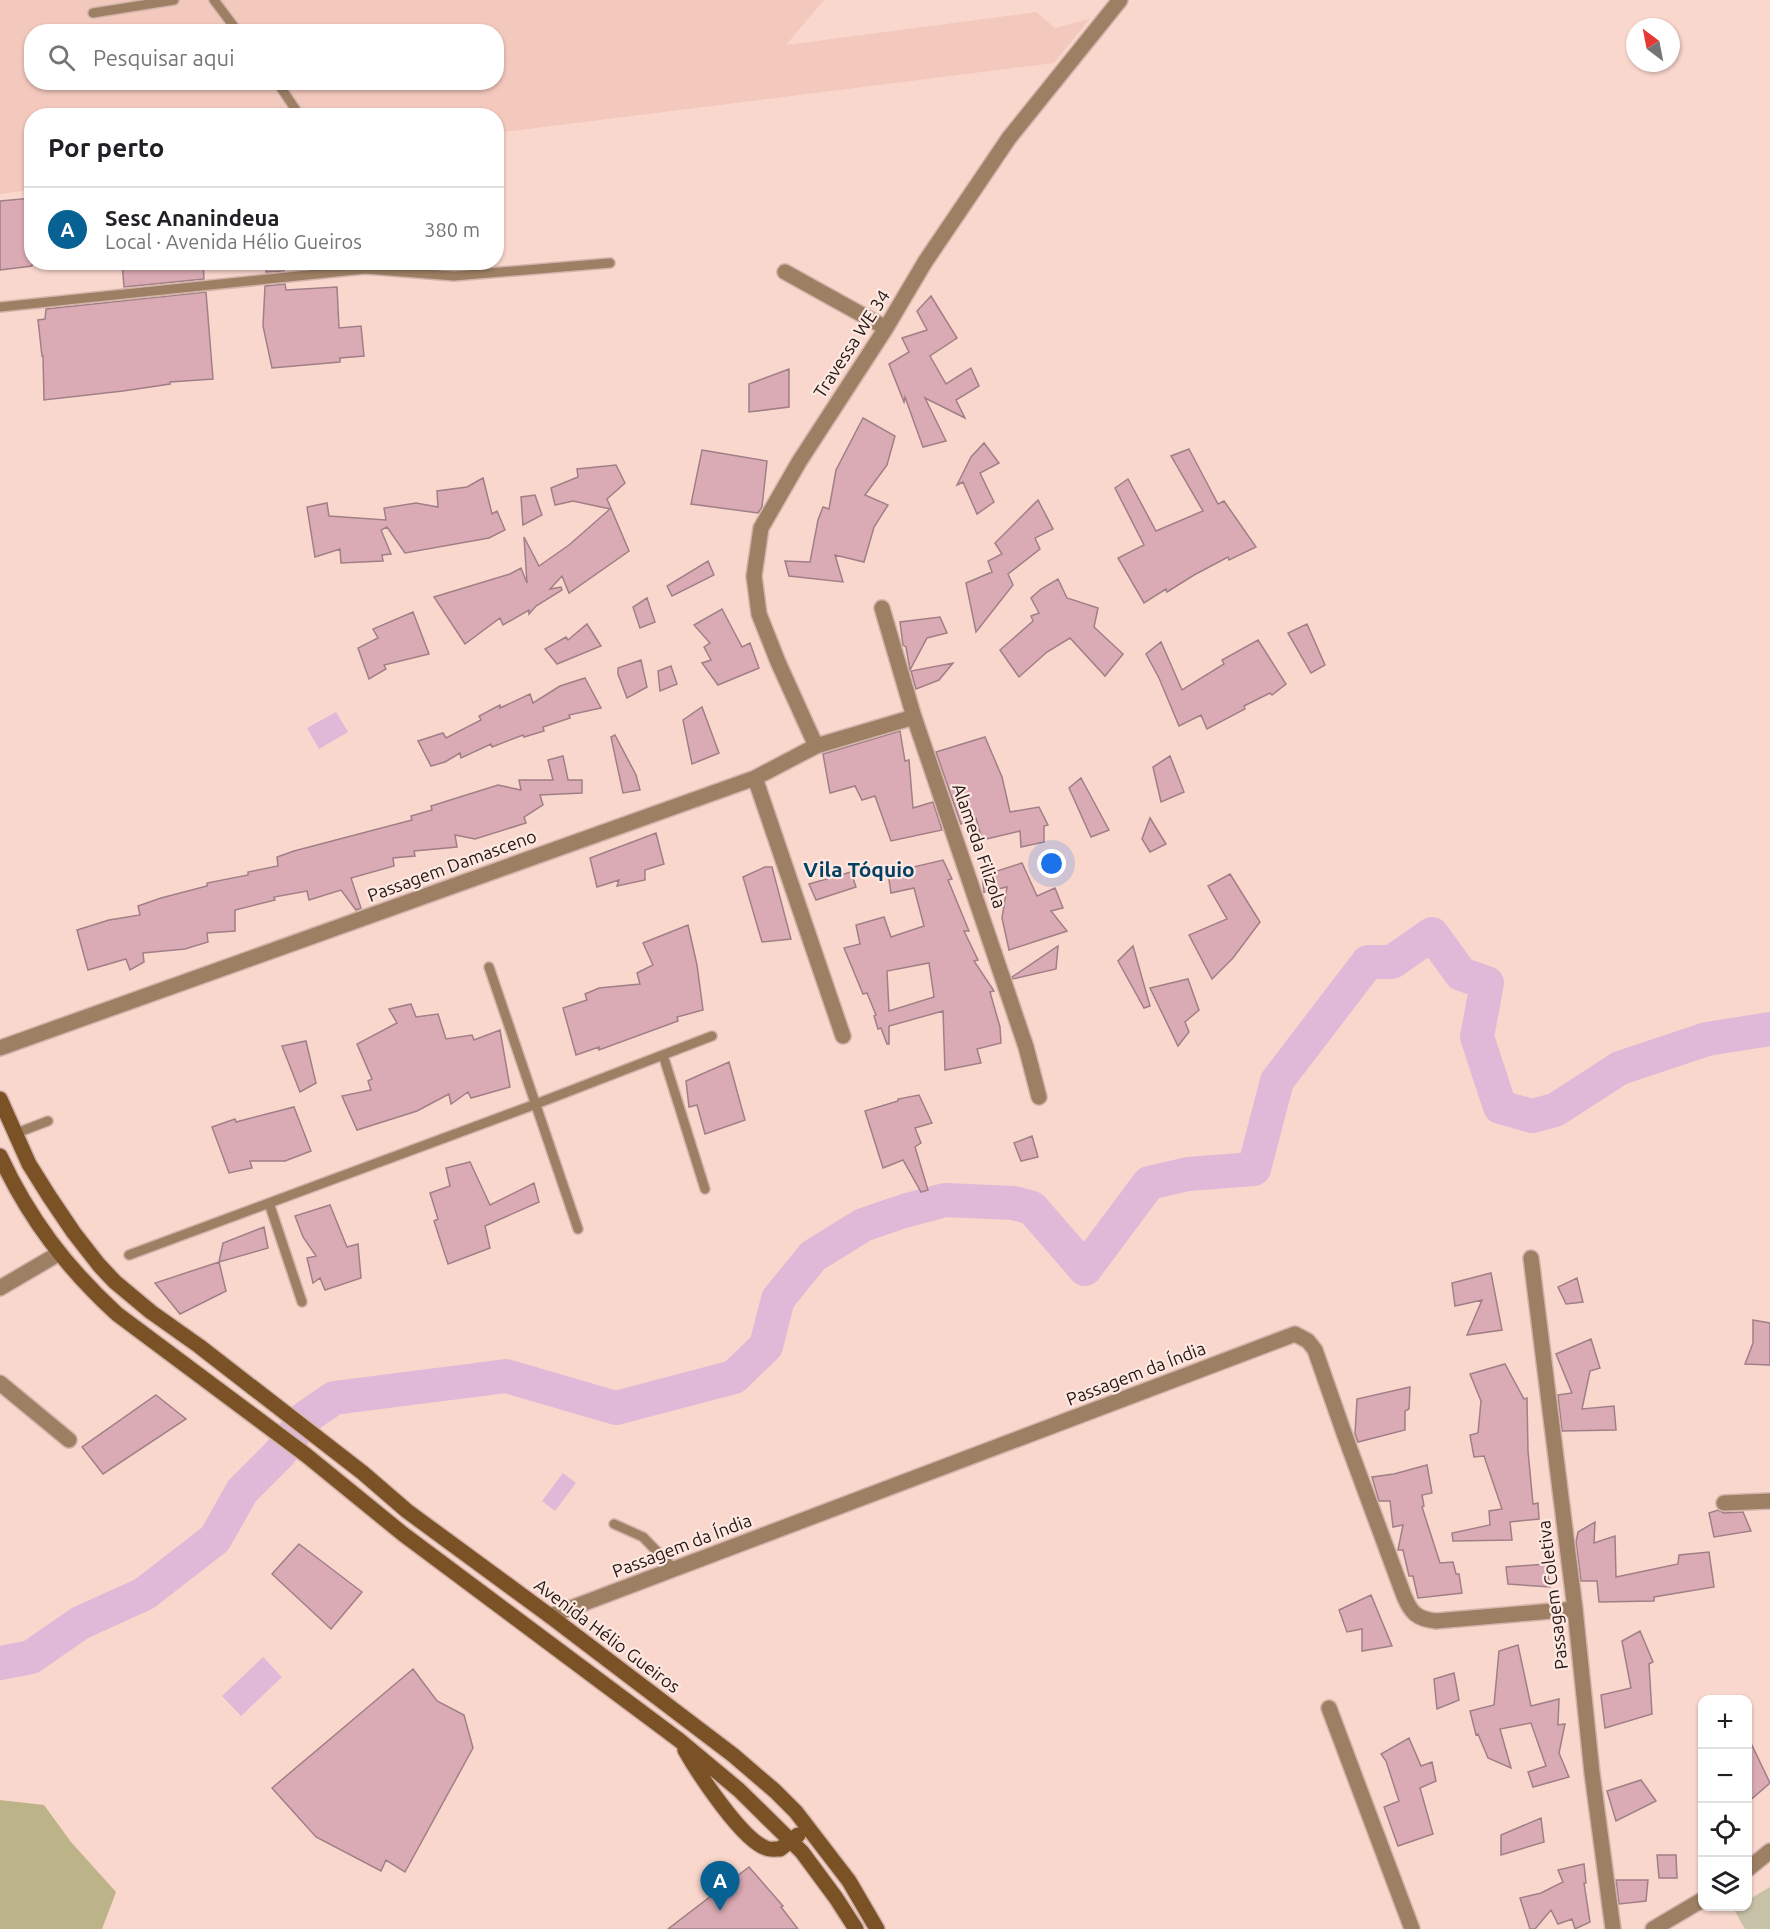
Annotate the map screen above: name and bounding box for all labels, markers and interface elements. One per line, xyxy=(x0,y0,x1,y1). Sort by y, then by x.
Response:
north arrow xyxy=(1626,18,1680,72)
search box xyxy=(24,24,504,90)
icon: search xyxy=(45,41,78,74)
text: Pesquisar aqui xyxy=(93,45,235,70)
text: Por perto xyxy=(48,133,164,162)
text: Sesc Ananindeua xyxy=(105,205,279,230)
text: A xyxy=(60,218,75,241)
text: 380 m xyxy=(424,218,480,241)
text: Local · Avenida Hélio Gueiros xyxy=(105,230,362,253)
street label: Travessa WE 34 xyxy=(809,286,893,401)
street label: Alameda Filizola xyxy=(949,781,1011,911)
street label: Passagem Damasceno xyxy=(364,825,539,905)
your location xyxy=(1037,849,1066,878)
district label: Vila Tóquio xyxy=(803,857,915,881)
street label: Passagem da Índia xyxy=(1063,1336,1208,1409)
street label: Passagem da Índia xyxy=(609,1508,754,1581)
street label: Passagem Coletiva xyxy=(1533,1519,1571,1671)
street label: Avenida Hélio Gueiros xyxy=(531,1574,684,1696)
map controls xyxy=(1698,1695,1752,1911)
button: + xyxy=(1698,1695,1752,1749)
button: − xyxy=(1698,1749,1752,1803)
button: locate xyxy=(1698,1803,1752,1857)
button: layers xyxy=(1698,1857,1752,1911)
pin: A xyxy=(700,1862,740,1911)

